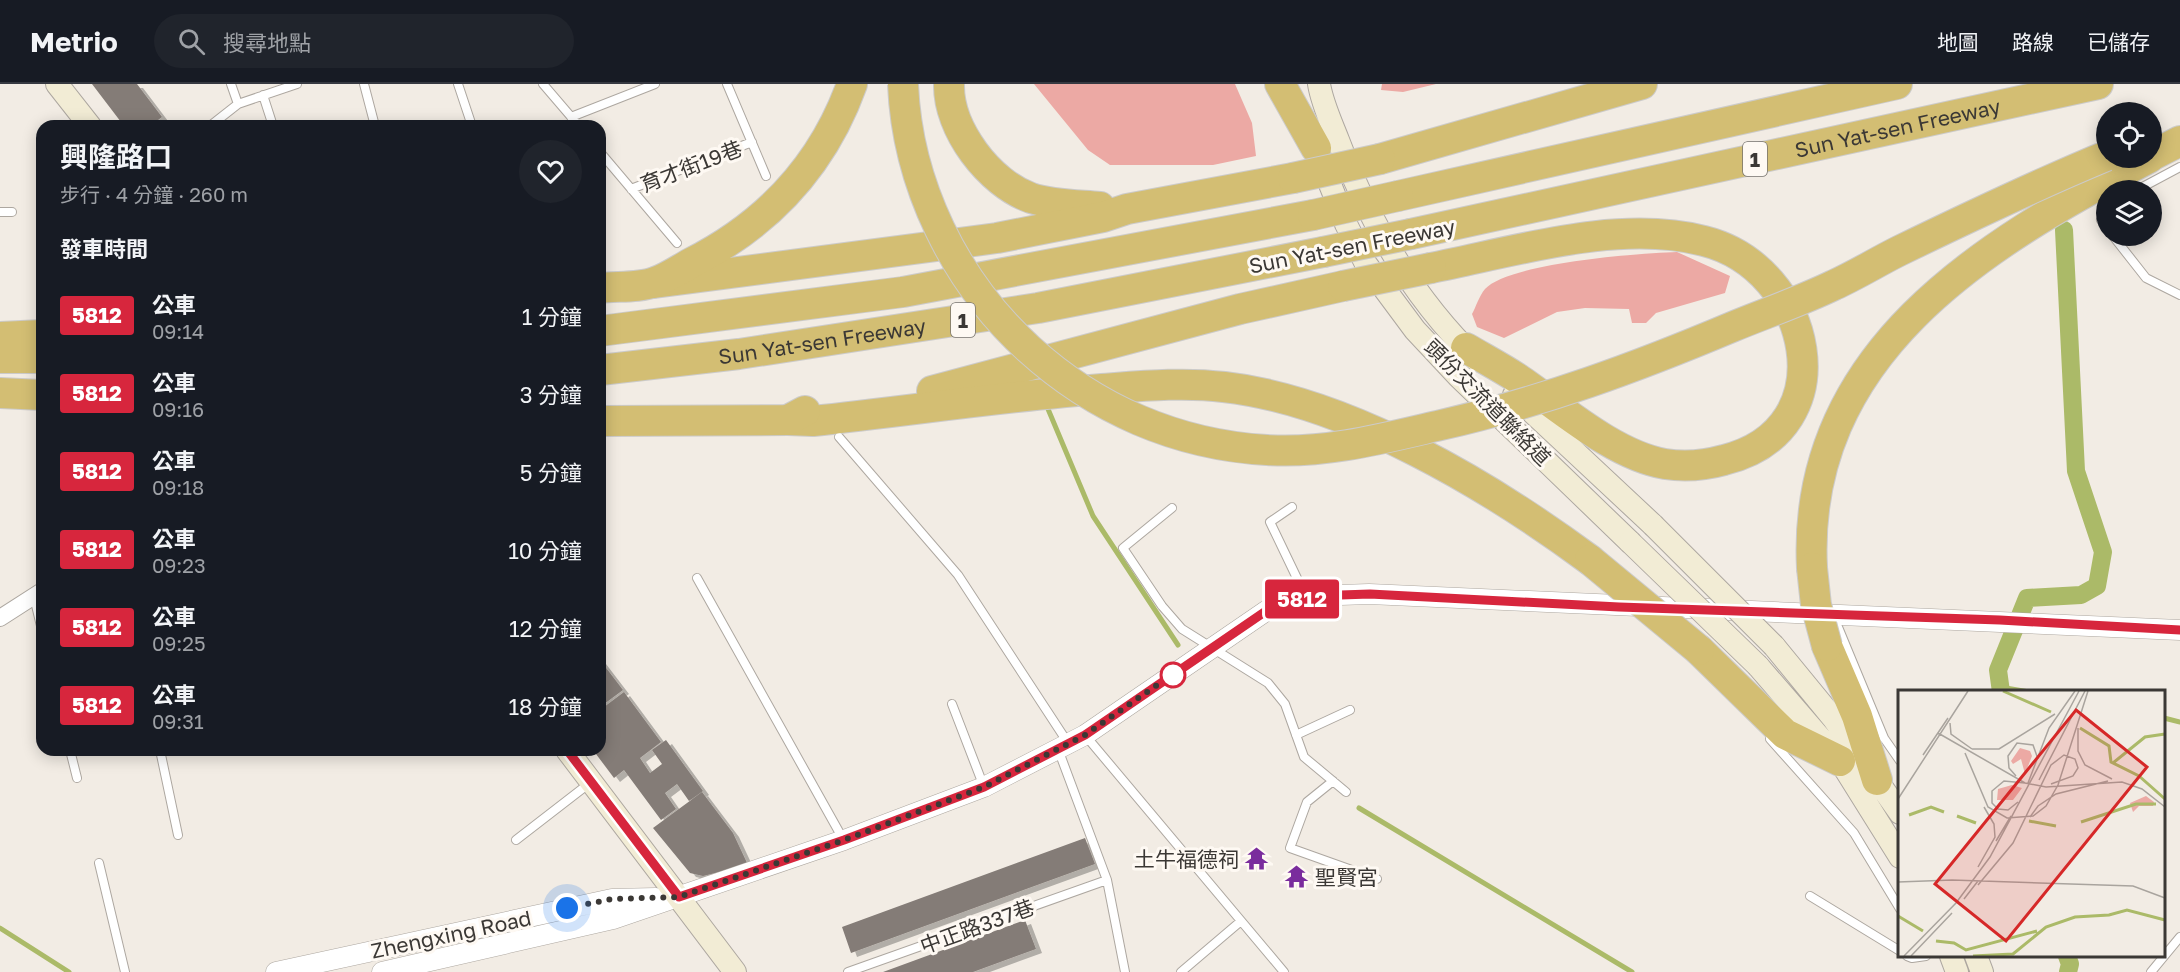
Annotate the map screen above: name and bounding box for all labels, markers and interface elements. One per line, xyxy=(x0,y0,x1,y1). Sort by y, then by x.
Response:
search box xyxy=(154,14,574,68)
text: Metrio xyxy=(30,25,118,58)
icon: search xyxy=(175,25,208,58)
text: 搜尋地點 xyxy=(223,29,311,56)
text: 地圖 xyxy=(1937,29,1979,55)
text: 路線 xyxy=(2012,29,2054,55)
text: 已儲存 xyxy=(2087,29,2150,55)
street label: Sun Yat-sen Freeway xyxy=(1792,93,2003,163)
map controls xyxy=(2096,102,2162,246)
button: locate xyxy=(2096,102,2162,168)
street label: 育才街19巷 xyxy=(636,135,746,197)
text: 興隆路口 xyxy=(60,140,172,173)
button: heart xyxy=(519,140,582,203)
road number: 1 xyxy=(1743,142,1767,176)
button: layers xyxy=(2096,180,2162,246)
text: 步行 · 4 分鐘 · 260 m xyxy=(60,182,248,206)
street label: Sun Yat-sen Freeway xyxy=(1247,213,1458,279)
text: 發車時間 xyxy=(60,235,148,262)
text: 公車 xyxy=(152,291,196,318)
text: 5812 xyxy=(72,302,122,328)
text: 1 分鐘 xyxy=(522,303,582,330)
road number: 1 xyxy=(951,303,975,337)
street label: Sun Yat-sen Freeway xyxy=(717,312,928,369)
text: 09:14 xyxy=(152,319,204,343)
street label: 頭份交流道聯絡道 xyxy=(1419,333,1557,471)
text: 公車 xyxy=(152,369,196,396)
text: 5812 xyxy=(72,380,122,406)
text: 3 分鐘 xyxy=(520,381,582,408)
text: 09:16 xyxy=(152,397,204,421)
text: 公車 xyxy=(152,447,196,474)
text: 5812 xyxy=(72,458,122,484)
text: 5 分鐘 xyxy=(520,459,582,486)
text: 09:18 xyxy=(152,475,204,499)
text: 公車 xyxy=(152,525,196,552)
text: 5812 xyxy=(72,536,122,562)
text: 10 分鐘 xyxy=(508,537,582,564)
text: 09:23 xyxy=(152,553,206,577)
line badge: 5812 xyxy=(1260,580,1344,618)
text: 5812 xyxy=(1277,586,1327,612)
text: 公車 xyxy=(152,603,196,630)
text: 5812 xyxy=(72,614,122,640)
text: 12 分鐘 xyxy=(509,615,582,642)
text: 09:25 xyxy=(152,631,206,655)
unlabelled marker xyxy=(1160,662,1186,688)
text: 公車 xyxy=(152,681,196,708)
inset map xyxy=(1898,690,2165,957)
text: 5812 xyxy=(72,692,122,718)
text: 18 分鐘 xyxy=(508,693,582,720)
text: 09:31 xyxy=(152,709,204,733)
place label: 土牛福德祠 xyxy=(1134,846,1239,872)
temple icon: 土牛福德祠 xyxy=(1244,846,1270,872)
temple icon: 聖賢宮 xyxy=(1284,864,1310,890)
place label: 聖賢宮 xyxy=(1315,864,1378,890)
your location xyxy=(552,893,582,923)
street label: 中正路337巷 xyxy=(916,893,1038,959)
street label: Zhengxing Road xyxy=(368,904,534,964)

